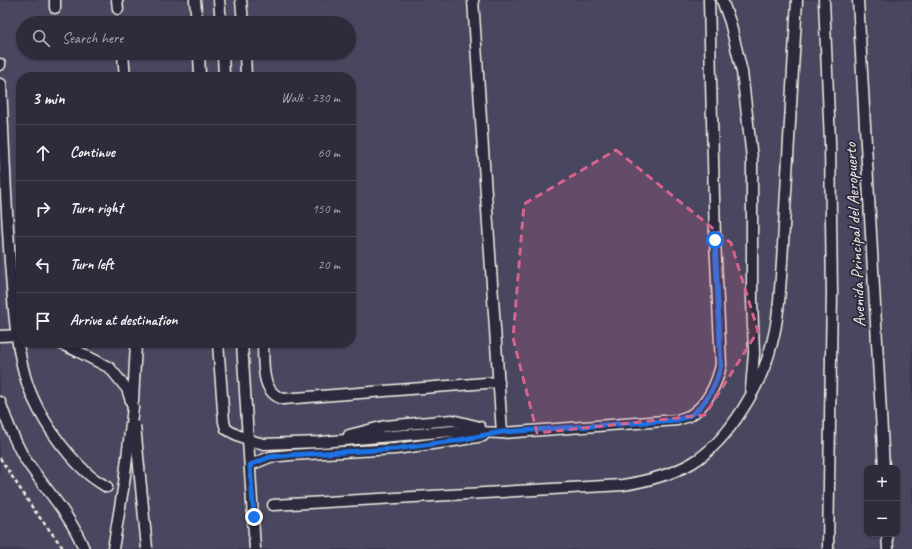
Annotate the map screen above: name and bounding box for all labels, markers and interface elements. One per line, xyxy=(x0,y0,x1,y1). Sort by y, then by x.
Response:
search box xyxy=(16,16,356,60)
icon: search xyxy=(30,27,52,49)
text: Search here xyxy=(62,29,123,48)
text: 3 min xyxy=(32,88,65,109)
text: Walk · 230 m xyxy=(281,90,340,106)
street label: Avenida Principal del Aeropuerto xyxy=(840,141,870,328)
icon: ahead xyxy=(32,142,54,164)
text: Continue xyxy=(70,143,115,162)
text: 60 m xyxy=(318,145,340,161)
icon: right xyxy=(32,198,54,220)
text: Turn right xyxy=(70,199,123,218)
text: 150 m xyxy=(312,201,340,217)
route start xyxy=(706,231,724,249)
icon: left xyxy=(32,254,54,276)
text: Turn left xyxy=(70,255,113,274)
text: 20 m xyxy=(318,257,340,273)
icon: arrive xyxy=(32,310,54,332)
text: Arrive at destination xyxy=(70,311,177,330)
map controls xyxy=(864,465,900,537)
button: + xyxy=(864,465,900,501)
button: − xyxy=(864,501,900,537)
route end xyxy=(245,508,263,526)

